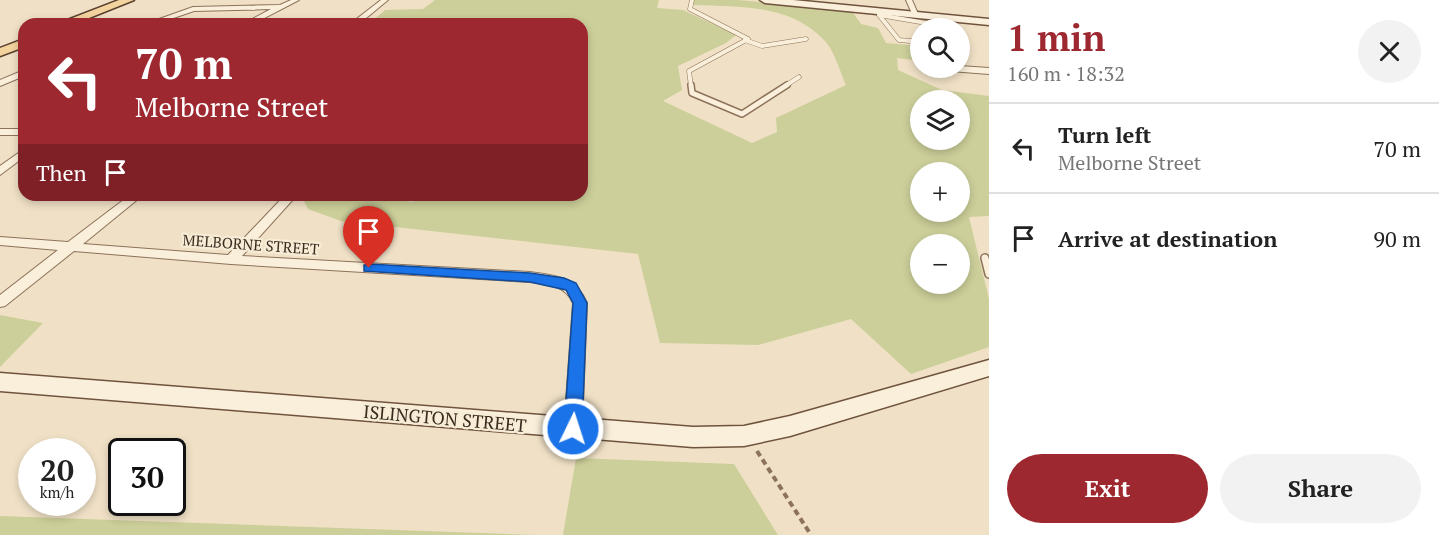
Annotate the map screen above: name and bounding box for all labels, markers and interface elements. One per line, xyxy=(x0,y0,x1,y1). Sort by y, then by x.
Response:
text: 1 min xyxy=(1007,14,1105,61)
map controls xyxy=(910,18,970,294)
button: search xyxy=(910,18,970,78)
button: close xyxy=(1358,20,1421,83)
text: 70 m xyxy=(135,35,233,91)
icon: left xyxy=(36,42,114,120)
text: 160 m · 18:32 xyxy=(1007,60,1125,87)
text: Melborne Street xyxy=(135,89,328,125)
button: layers xyxy=(910,90,970,150)
text: Turn left xyxy=(1058,120,1151,149)
icon: left xyxy=(1007,132,1040,165)
text: 70 m xyxy=(1373,134,1421,163)
text: Melborne Street xyxy=(1058,149,1201,176)
icon: arrive xyxy=(99,156,132,189)
text: Then xyxy=(36,158,87,187)
button: + xyxy=(910,162,970,222)
pin xyxy=(343,206,394,268)
icon: arrive xyxy=(352,215,385,248)
icon: arrive xyxy=(1007,222,1040,255)
text: Arrive at destination xyxy=(1058,224,1277,253)
text: 90 m xyxy=(1373,224,1421,253)
street label: MELBORNE STREET xyxy=(182,229,320,259)
button: − xyxy=(910,234,970,294)
position arrow xyxy=(541,397,605,461)
street label: ISLINGTON STREET xyxy=(362,399,528,437)
speed limit sign: 30 xyxy=(108,438,186,516)
text: 20 xyxy=(40,450,74,490)
button: Exit xyxy=(1007,454,1208,523)
button: Share xyxy=(1220,454,1421,523)
text: km/h xyxy=(40,482,74,502)

